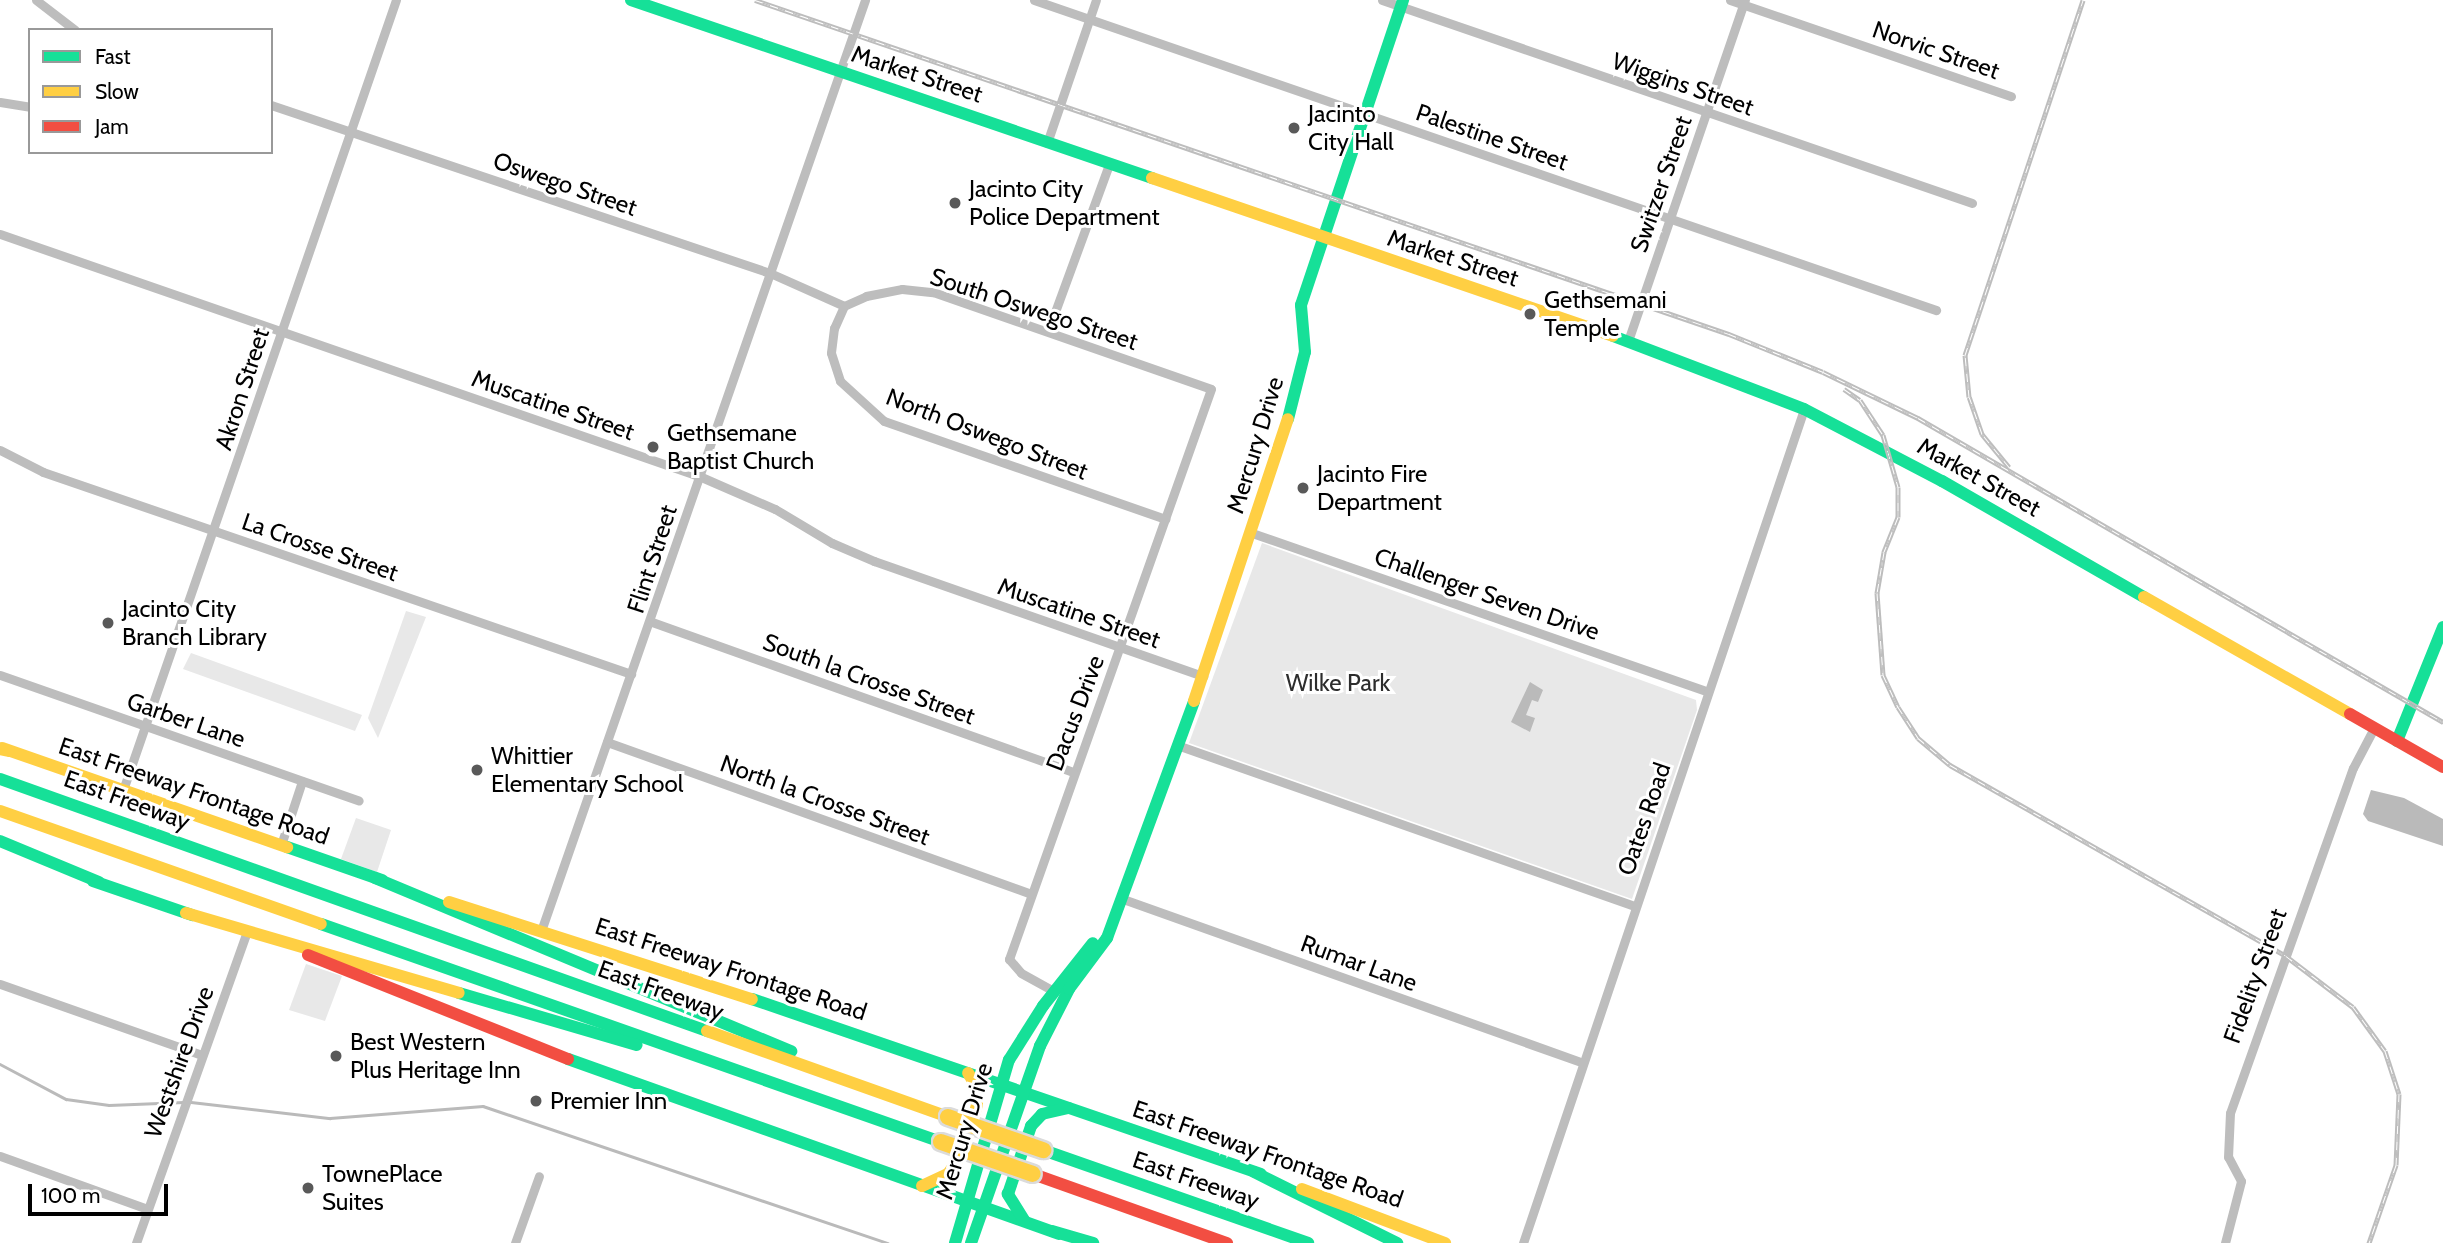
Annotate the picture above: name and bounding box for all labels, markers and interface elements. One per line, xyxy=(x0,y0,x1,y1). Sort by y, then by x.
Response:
street label: Norvic Street xyxy=(1869,15,2003,85)
legend xyxy=(28,28,273,154)
street label: Market Street xyxy=(848,39,986,109)
text: Fast xyxy=(95,44,131,69)
street label: Wiggins Street xyxy=(1609,46,1757,122)
text: Slow xyxy=(95,79,139,104)
street label: Palestine Street xyxy=(1412,98,1572,176)
place label: Jacinto City Hall xyxy=(1308,100,1394,156)
street label: Switzer Street xyxy=(1624,112,1698,256)
text: Jam xyxy=(95,114,129,139)
marker: Jacinto City Hall xyxy=(1286,120,1302,136)
street label: Oswego Street xyxy=(489,146,641,222)
place label: Jacinto City Police Department xyxy=(969,175,1160,231)
marker: Jacinto City Police Department xyxy=(947,195,963,211)
street label: Market Street xyxy=(1384,223,1522,293)
street label: South Oswego Street xyxy=(927,262,1141,356)
place label: Gethsemani Temple xyxy=(1544,286,1667,342)
marker: Gethsemani Temple xyxy=(1522,306,1538,322)
street label: Akron Street xyxy=(209,324,275,454)
street label: Muscatine Street xyxy=(468,364,638,446)
street label: Mercury Drive xyxy=(1221,373,1289,517)
street label: North Oswego Street xyxy=(882,382,1092,486)
place label: Gethsemane Baptist Church xyxy=(667,419,814,475)
street label: Market Street xyxy=(1912,431,2046,523)
marker: Gethsemane Baptist Church xyxy=(645,439,661,455)
place label: Jacinto Fire Department xyxy=(1317,460,1442,516)
marker: Jacinto Fire Department xyxy=(1295,480,1311,496)
street label: Flint Street xyxy=(621,501,683,617)
street label: La Crosse Street xyxy=(238,507,402,587)
street label: Challenger Seven Drive xyxy=(1371,542,1603,646)
street label: Muscatine Street xyxy=(994,572,1164,654)
place label: Jacinto City Branch Library xyxy=(122,595,267,651)
marker: Jacinto City Branch Library xyxy=(100,615,116,631)
street label: South la Crosse Street xyxy=(759,627,979,731)
street label: Dacus Drive xyxy=(1040,651,1110,775)
park label: Wilke Park xyxy=(1286,669,1390,697)
street label: Garber Lane xyxy=(123,686,249,754)
street label: East Freeway Frontage Road xyxy=(55,731,333,851)
place label: Whittier Elementary School xyxy=(491,742,683,798)
street label: North la Crosse Street xyxy=(716,749,934,851)
street label: Oates Road xyxy=(1611,759,1677,879)
marker: Whittier Elementary School xyxy=(469,762,485,778)
street label: East Freeway xyxy=(60,764,194,836)
street label: Fidelity Street xyxy=(2217,905,2293,1047)
street label: East Freeway Frontage Road xyxy=(592,911,870,1027)
street label: Rumar Lane xyxy=(1297,929,1421,997)
street label: East Freeway xyxy=(594,954,728,1026)
street label: Westshire Drive xyxy=(138,982,220,1142)
place label: Best Western Plus Heritage Inn xyxy=(350,1028,521,1084)
marker: Best Western Plus Heritage Inn xyxy=(328,1048,344,1064)
street label: Mercury Drive xyxy=(930,1059,998,1203)
place label: Premier Inn xyxy=(550,1087,667,1115)
marker: Premier Inn xyxy=(528,1093,544,1109)
street label: East Freeway Frontage Road xyxy=(1129,1094,1407,1214)
street label: East Freeway xyxy=(1129,1145,1263,1215)
place label: TownePlace Suites xyxy=(322,1160,443,1216)
scale bar xyxy=(32,1170,172,1214)
marker: TownePlace Suites xyxy=(300,1180,316,1196)
text: 100 m xyxy=(41,1183,100,1208)

